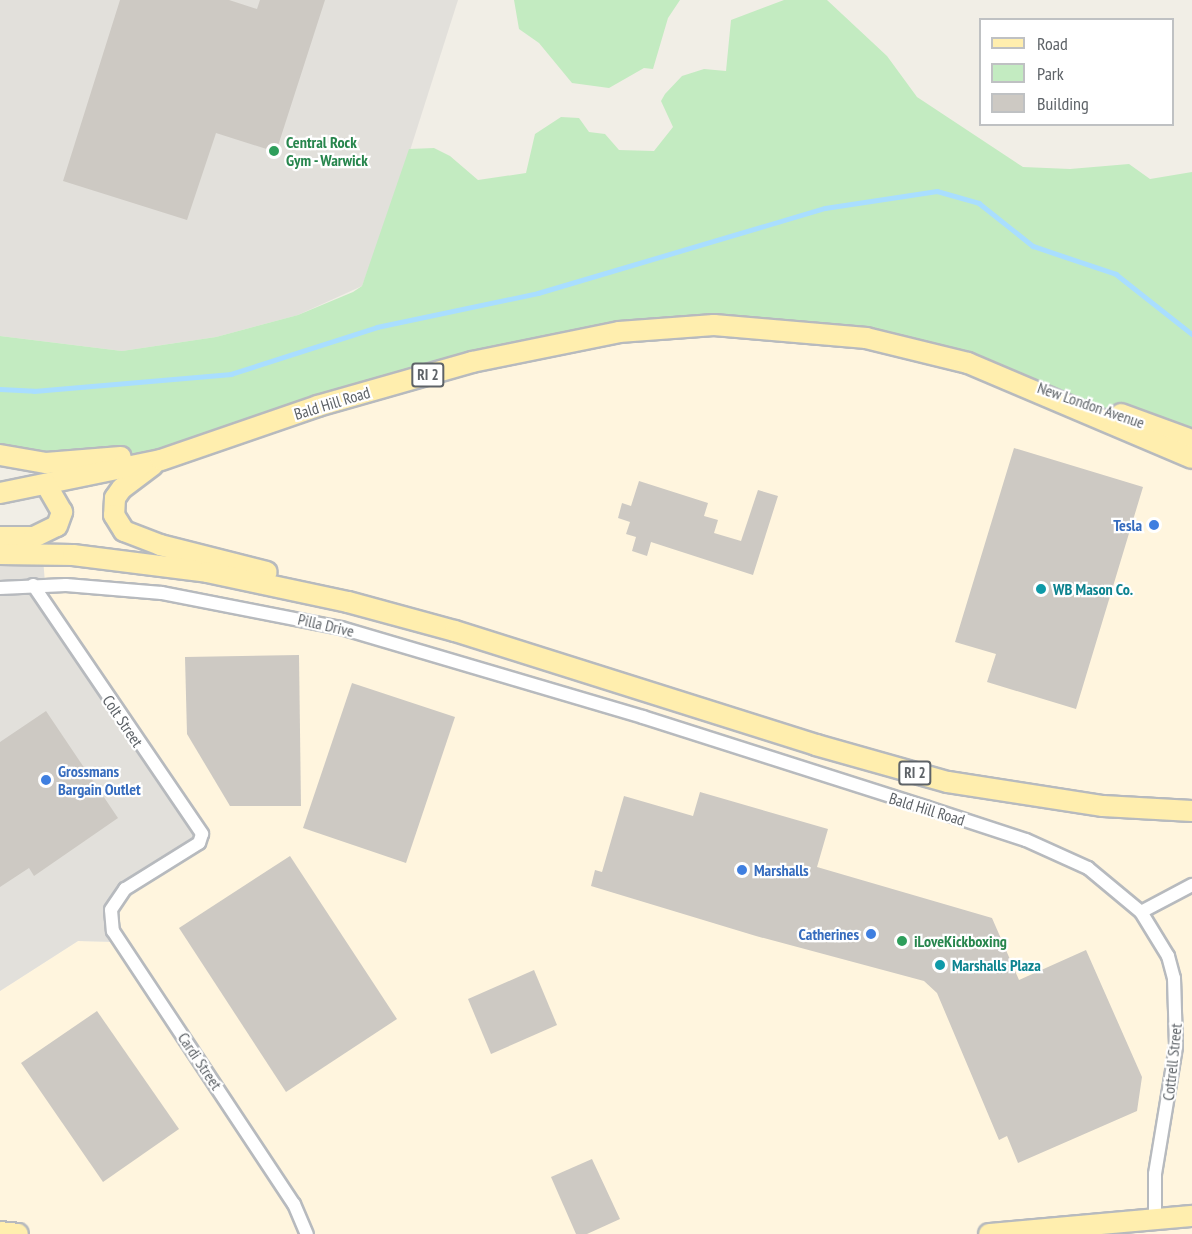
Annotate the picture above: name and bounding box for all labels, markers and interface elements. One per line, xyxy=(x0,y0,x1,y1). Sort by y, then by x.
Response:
legend xyxy=(979,18,1174,126)
text: Road xyxy=(1037,32,1068,55)
text: Park xyxy=(1037,62,1064,85)
text: Building xyxy=(1037,92,1089,115)
place label: Central Rock Gym - Warwick xyxy=(286,132,370,170)
marker: Central Rock Gym - Warwick xyxy=(267,144,281,158)
road number: RI 2 xyxy=(410,363,446,387)
street label: New London Avenue xyxy=(1035,378,1147,432)
street label: Bald Hill Road xyxy=(292,382,372,424)
place label: Tesla xyxy=(1113,515,1142,535)
marker: Tesla xyxy=(1147,518,1161,532)
place label: WB Mason Co. xyxy=(1053,579,1133,599)
marker: WB Mason Co. xyxy=(1034,582,1048,596)
street label: Pilla Drive xyxy=(296,609,356,641)
street label: Colt Street xyxy=(99,691,147,751)
place label: Grossmans Bargain Outlet xyxy=(58,761,141,799)
road number: RI 2 xyxy=(897,761,933,785)
marker: Grossmans Bargain Outlet xyxy=(39,773,53,787)
street label: Bald Hill Road xyxy=(887,788,967,830)
place label: Marshalls xyxy=(754,860,809,880)
marker: Marshalls xyxy=(735,863,749,877)
place label: Catherines xyxy=(799,924,859,944)
marker: Catherines xyxy=(864,927,878,941)
place label: iLoveKickboxing xyxy=(914,931,1007,951)
marker: iLoveKickboxing xyxy=(895,934,909,948)
place label: Marshalls Plaza xyxy=(952,955,1041,975)
marker: Marshalls Plaza xyxy=(933,958,947,972)
street label: Cottrell Street xyxy=(1158,1022,1186,1102)
street label: Cardi Street xyxy=(174,1029,226,1093)

